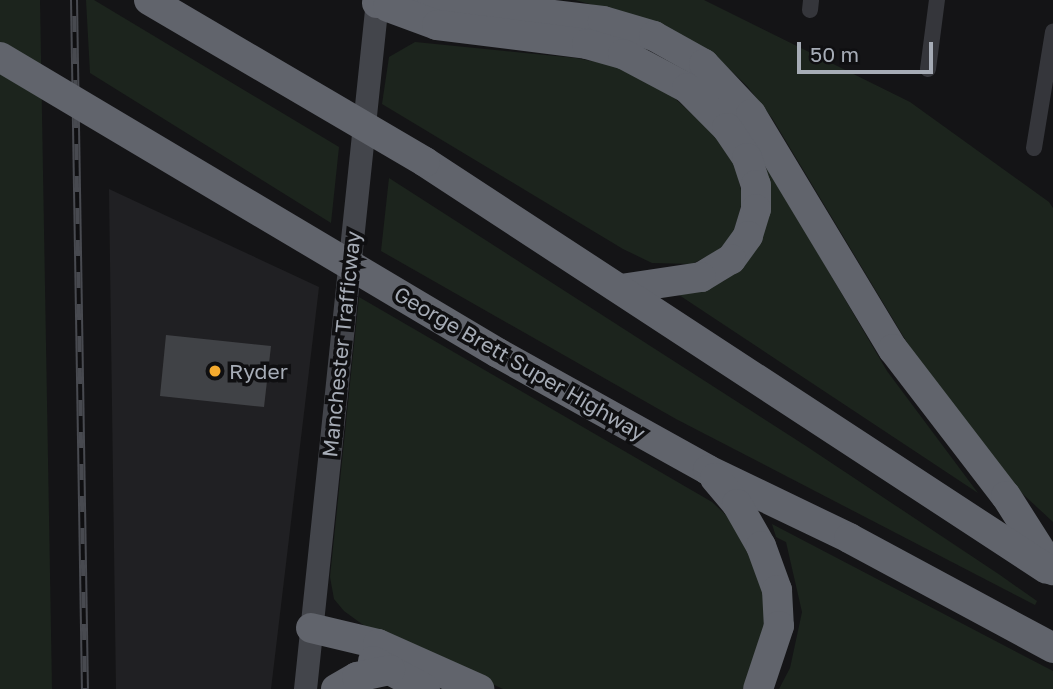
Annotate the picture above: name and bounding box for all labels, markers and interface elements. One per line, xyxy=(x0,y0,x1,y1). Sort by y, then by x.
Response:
scale bar xyxy=(801,28,937,72)
text: 50 m xyxy=(810,41,859,67)
street label: Manchester Trafficway xyxy=(317,230,365,458)
street label: George Brett Super Highway xyxy=(390,281,650,445)
place label: Ryder xyxy=(229,358,288,384)
marker: Ryder xyxy=(207,363,223,379)

